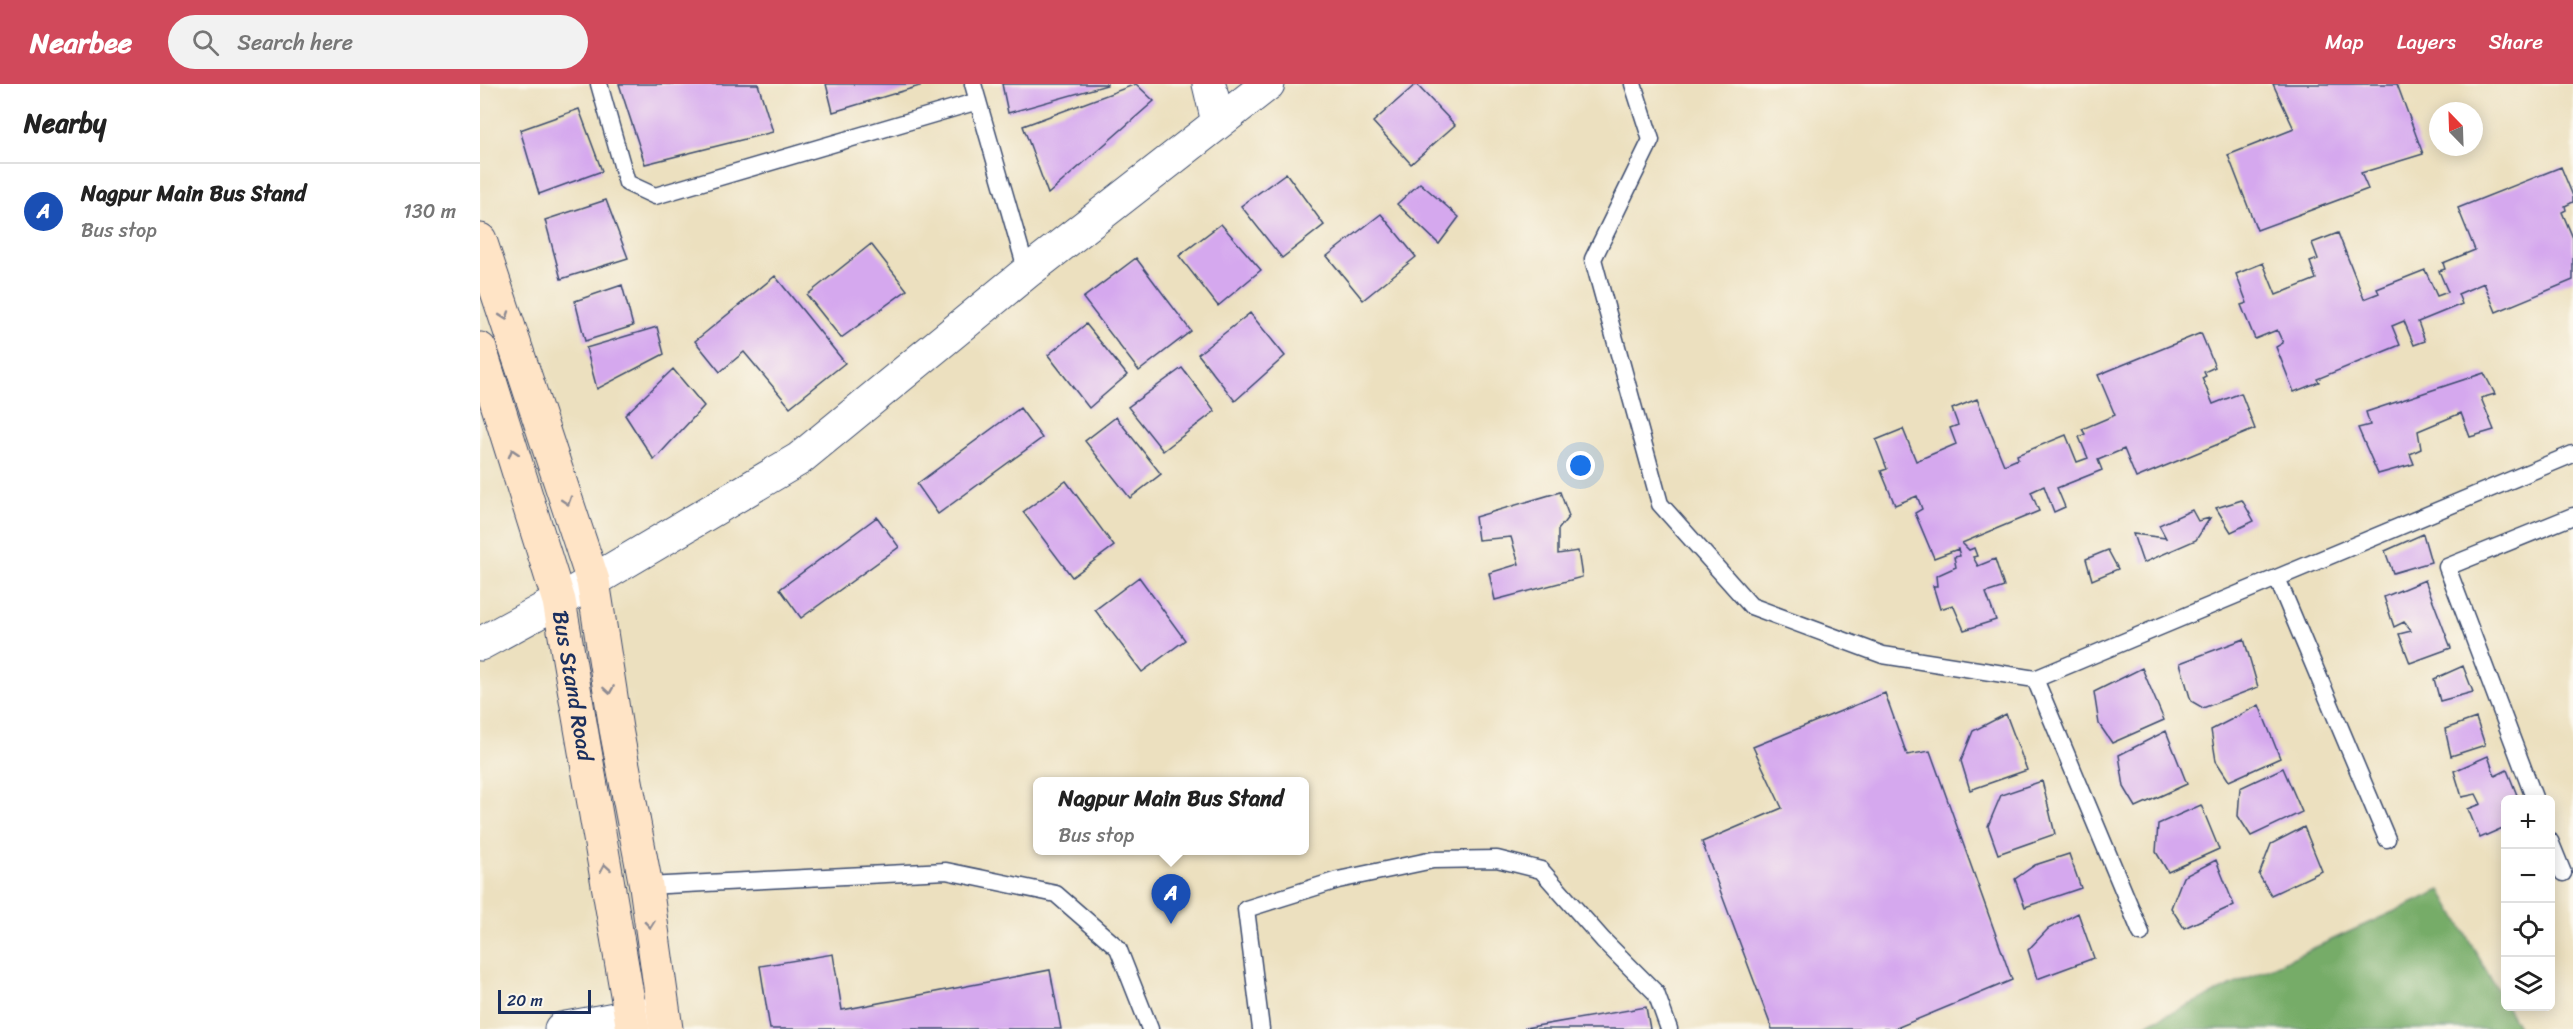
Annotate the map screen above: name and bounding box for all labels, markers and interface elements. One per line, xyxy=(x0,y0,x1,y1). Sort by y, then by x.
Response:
search box xyxy=(168,15,588,69)
text: Nearbee xyxy=(30,18,132,67)
text: Search here xyxy=(237,23,353,62)
text: Map xyxy=(2325,23,2364,61)
text: Layers xyxy=(2397,23,2456,61)
text: Share xyxy=(2489,23,2543,61)
icon: search xyxy=(189,26,222,59)
text: Nearby xyxy=(24,100,106,146)
north arrow xyxy=(2429,102,2483,156)
text: Nagpur Main Bus Stand xyxy=(81,174,306,213)
text: A xyxy=(37,194,50,229)
text: 130 m xyxy=(403,194,456,229)
text: Bus stop xyxy=(81,213,157,248)
one-way arrow xyxy=(498,310,511,321)
one-way arrow xyxy=(508,448,520,459)
your location xyxy=(1566,451,1595,480)
one-way arrow xyxy=(559,495,572,506)
street label: Bus Stand Road xyxy=(541,608,606,765)
one-way arrow xyxy=(603,686,615,695)
popup xyxy=(1033,777,1309,855)
text: Nagpur Main Bus Stand xyxy=(1058,779,1284,818)
map controls xyxy=(2501,795,2555,1011)
button: + xyxy=(2501,795,2555,849)
text: Bus stop xyxy=(1058,818,1134,853)
button: − xyxy=(2501,849,2555,903)
one-way arrow xyxy=(599,863,612,873)
pin: A xyxy=(1152,874,1190,924)
button: locate xyxy=(2501,903,2555,957)
one-way arrow xyxy=(643,919,656,928)
button: layers xyxy=(2501,957,2555,1011)
text: 20 m xyxy=(507,986,543,1015)
scale bar xyxy=(498,987,591,1014)

